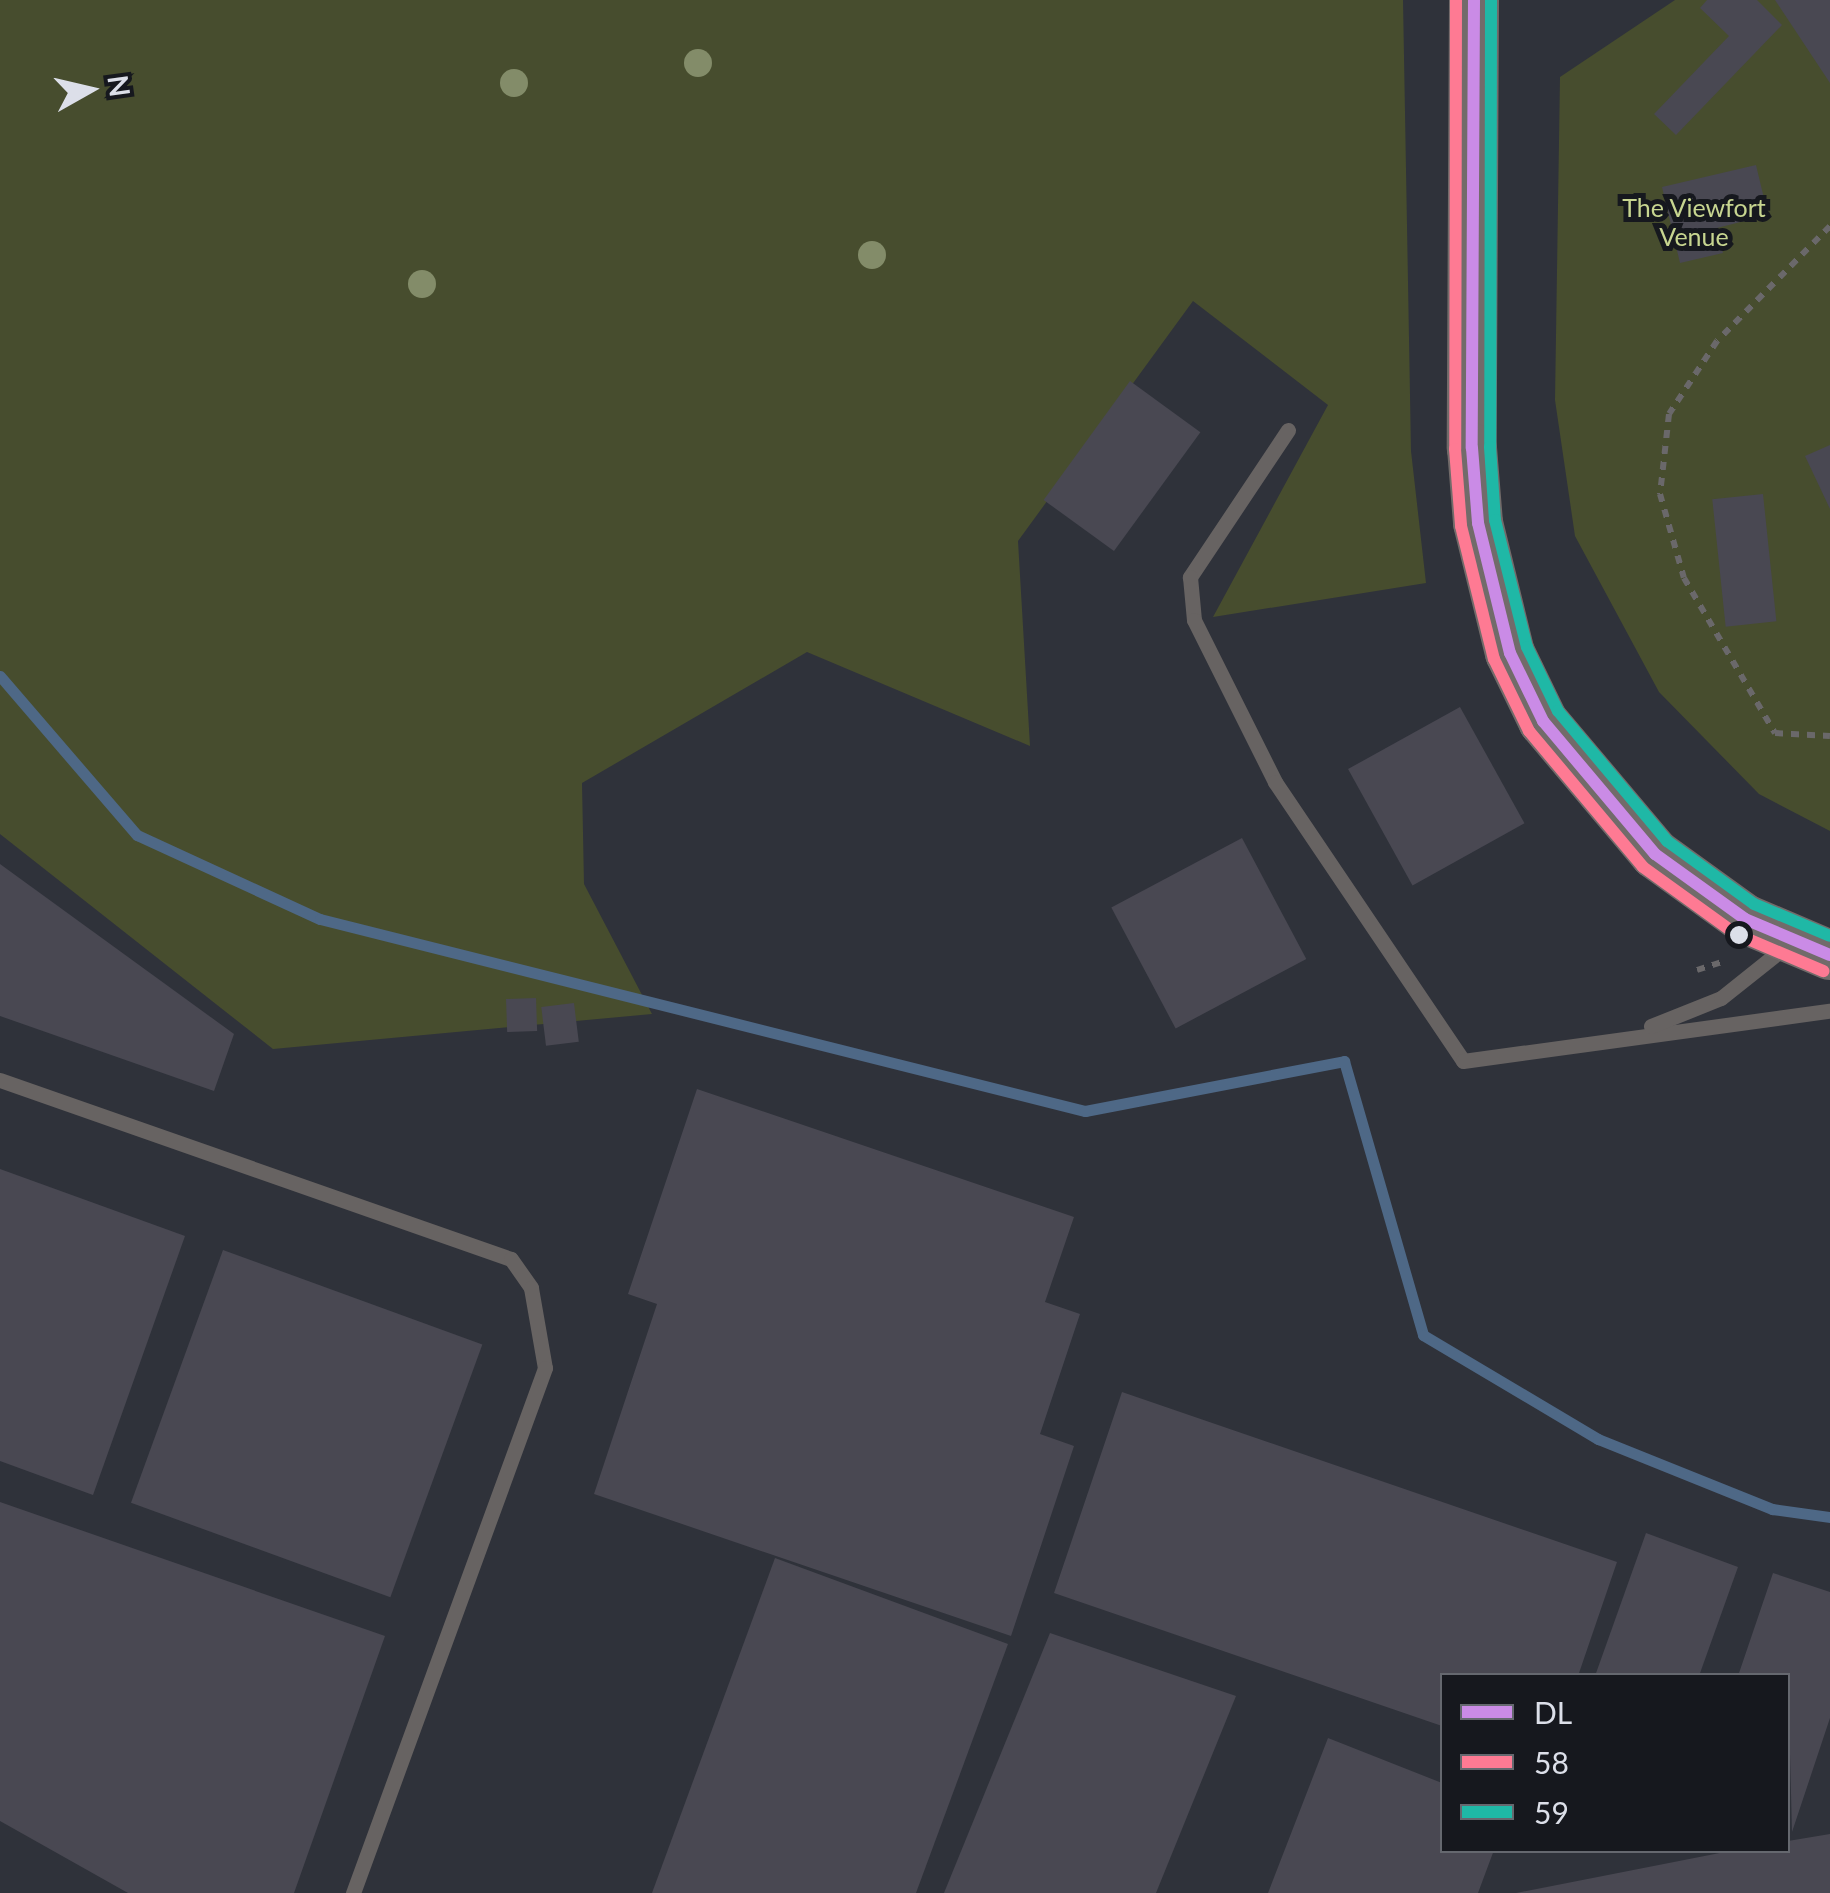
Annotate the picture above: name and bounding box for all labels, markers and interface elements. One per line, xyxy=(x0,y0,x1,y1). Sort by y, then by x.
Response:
north arrow xyxy=(40,40,140,140)
text: N xyxy=(101,73,138,99)
park label: The Viewfort Venue xyxy=(1622,193,1766,252)
unlabelled marker xyxy=(1729,925,1749,945)
legend xyxy=(1440,1673,1790,1853)
text: DL xyxy=(1534,1694,1572,1730)
text: 58 xyxy=(1534,1744,1569,1780)
text: 59 xyxy=(1534,1794,1569,1830)

